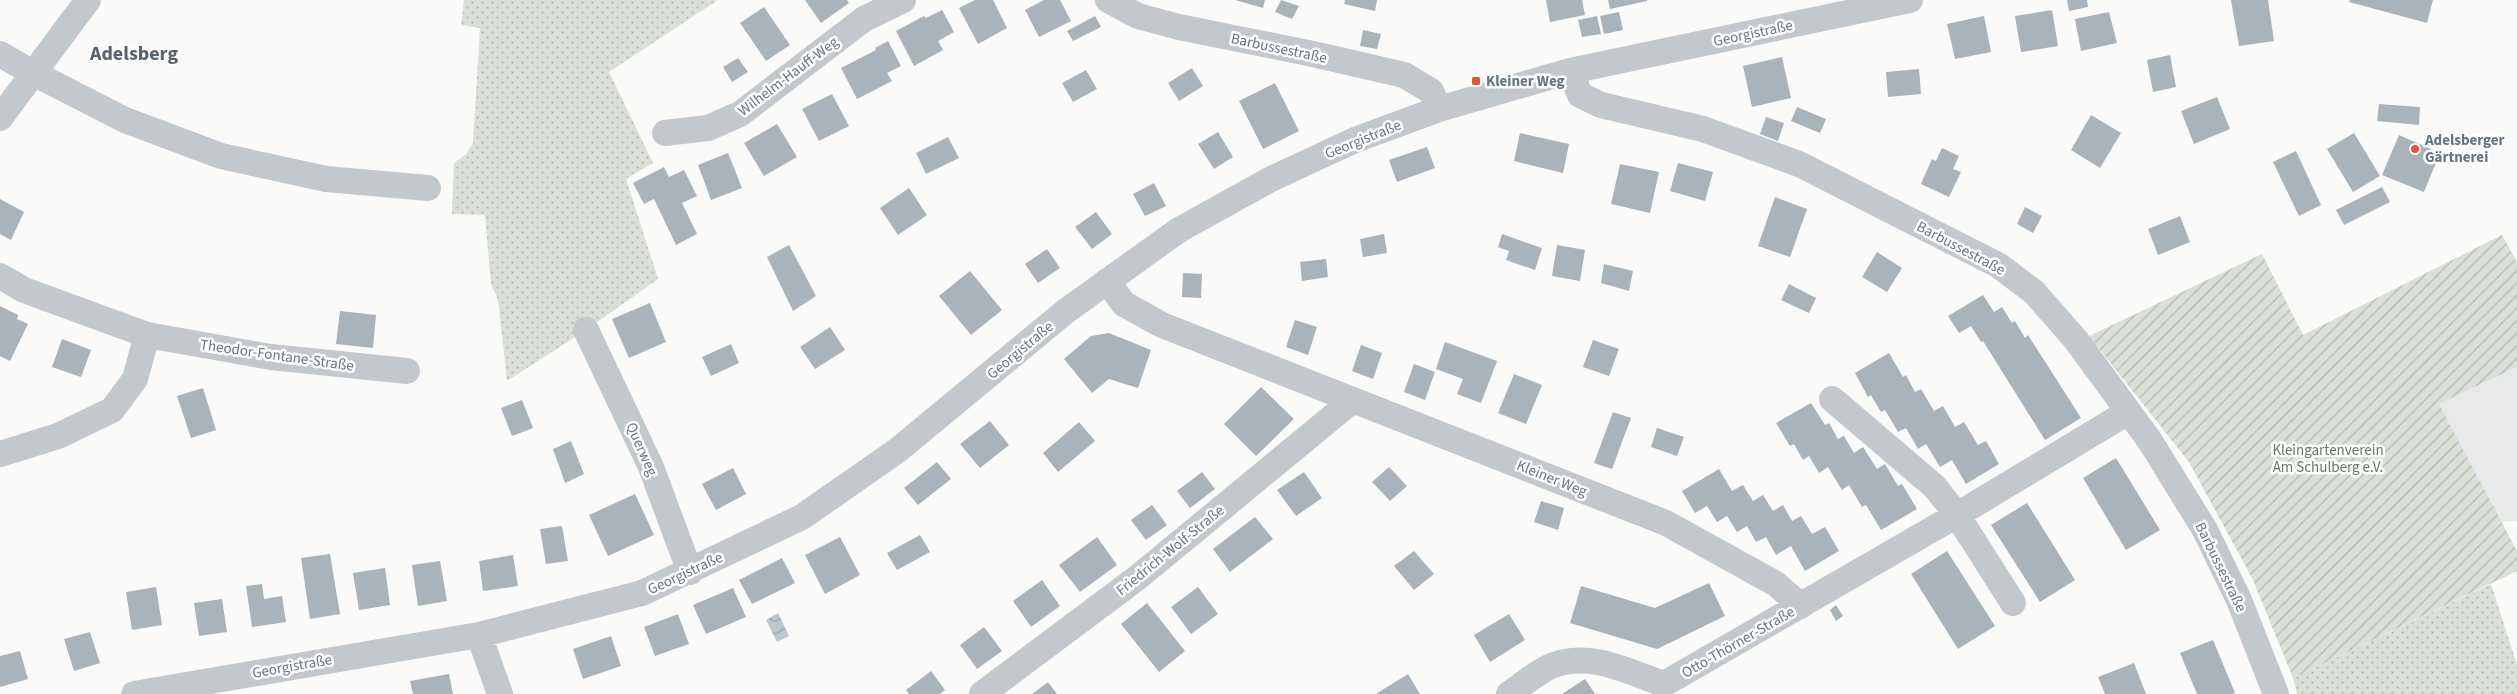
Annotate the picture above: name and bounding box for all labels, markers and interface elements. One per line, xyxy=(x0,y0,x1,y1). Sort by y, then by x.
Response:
street label: Georgistraße xyxy=(1711,15,1795,52)
street label: Barbussestraße xyxy=(1229,28,1329,69)
street label: Wilhelm-Hauff-Weg xyxy=(734,31,843,121)
district label: Adelsberg xyxy=(89,40,178,68)
place label: Kleiner Weg xyxy=(1486,71,1565,92)
marker: Kleiner Weg xyxy=(1470,75,1482,87)
street label: Georgistraße xyxy=(1322,115,1405,164)
place label: Adelsberger Gärtnerei xyxy=(2424,130,2505,168)
marker: Adelsberger Gärtnerei xyxy=(2409,143,2421,155)
street label: Barbussestraße xyxy=(1913,216,2009,281)
street label: Georgistraße xyxy=(983,316,1058,384)
street label: Theodor-Fontane-Straße xyxy=(199,334,355,377)
street label: Querweg xyxy=(620,419,663,480)
park label: Kleingartenverein Am Schulberg e.V. xyxy=(2272,440,2384,478)
street label: Kleiner Weg xyxy=(1514,455,1591,502)
street label: Friedrich-Wolf-Straße xyxy=(1112,500,1229,601)
street label: Barbussestraße xyxy=(2190,519,2251,616)
street label: Georgistraße xyxy=(644,547,726,600)
street label: Otto-Thörner-Straße xyxy=(1678,601,1799,683)
street label: Georgistraße xyxy=(251,649,334,684)

